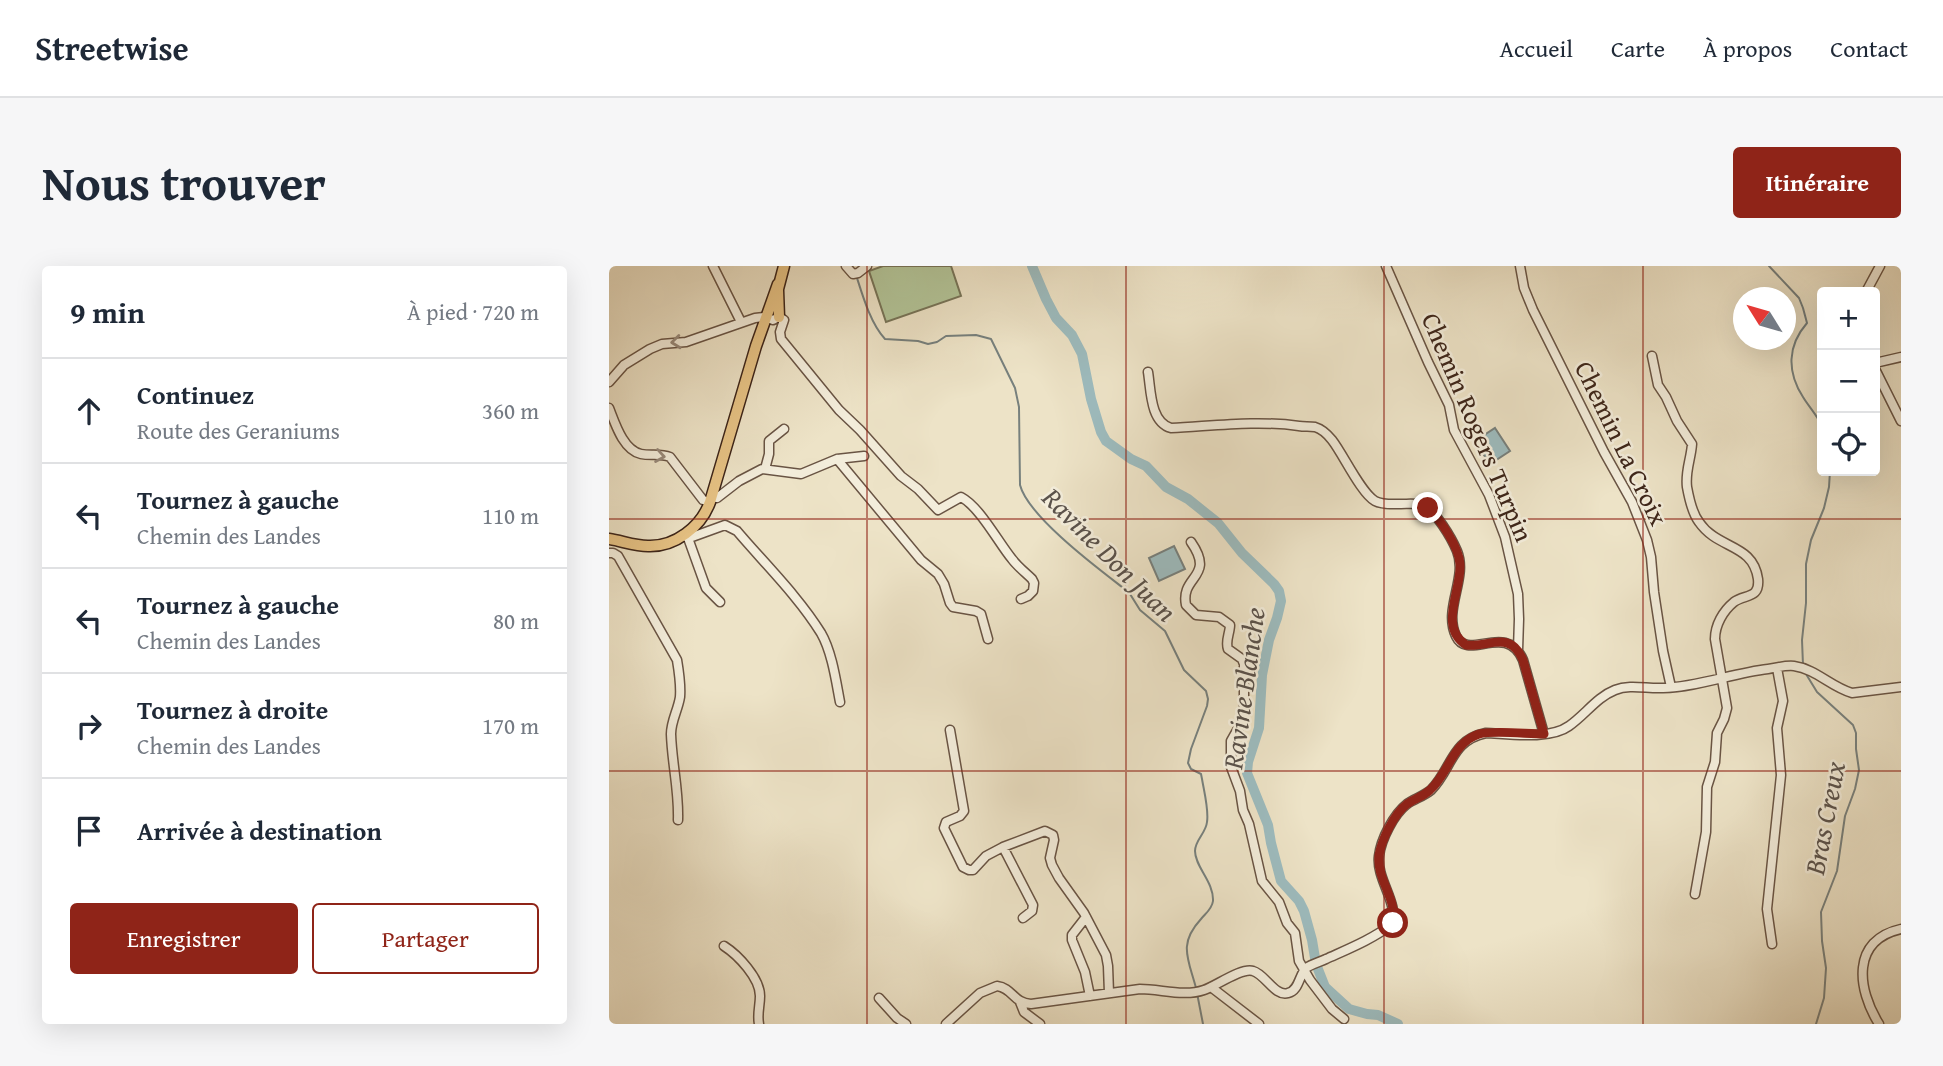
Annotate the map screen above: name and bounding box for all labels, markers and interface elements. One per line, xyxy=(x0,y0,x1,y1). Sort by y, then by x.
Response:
text: Streetwise xyxy=(35,24,189,72)
text: Accueil xyxy=(1499,31,1573,66)
text: Carte xyxy=(1611,31,1665,66)
text: À propos xyxy=(1703,31,1792,66)
text: Contact xyxy=(1830,31,1908,66)
text: Nous trouver xyxy=(42,146,326,218)
button: Itinéraire xyxy=(1733,147,1901,218)
north arrow xyxy=(1733,287,1796,350)
map controls xyxy=(1817,287,1880,476)
button: + xyxy=(1817,287,1880,350)
text: 9 min xyxy=(70,290,145,334)
text: À pied · 720 m xyxy=(407,295,539,328)
street label: Chemin Rogers Turpin xyxy=(1412,307,1544,548)
one-way arrow xyxy=(670,334,681,349)
button: − xyxy=(1817,350,1880,413)
street label: Chemin La Croix xyxy=(1565,354,1679,533)
text: Continuez xyxy=(137,375,254,414)
icon: ahead xyxy=(70,392,108,430)
text: 360 m xyxy=(482,394,539,427)
button: locate xyxy=(1817,413,1880,476)
text: Route des Geraniums xyxy=(137,414,340,447)
one-way arrow xyxy=(654,448,666,463)
water label: Ravine Don Juan xyxy=(1033,477,1187,631)
text: Tournez à gauche xyxy=(137,480,339,519)
route end xyxy=(1412,492,1443,523)
icon: left xyxy=(70,497,108,535)
text: 110 m xyxy=(482,499,539,532)
text: Chemin des Landes xyxy=(137,519,321,552)
text: Tournez à gauche xyxy=(137,585,339,624)
icon: left xyxy=(70,602,108,640)
text: 80 m xyxy=(493,604,539,637)
water label: Ravine Blanche xyxy=(1211,604,1275,773)
text: Chemin des Landes xyxy=(137,624,321,657)
text: Tournez à droite xyxy=(137,690,328,729)
icon: right xyxy=(70,707,108,745)
text: 170 m xyxy=(482,709,539,742)
text: Chemin des Landes xyxy=(137,729,321,762)
water label: Bras Creux xyxy=(1793,758,1855,879)
text: Arrivée à destination xyxy=(137,811,382,850)
icon: arrive xyxy=(70,812,108,850)
button: Enregistrer xyxy=(70,903,298,974)
button: Partager xyxy=(312,903,539,974)
route start xyxy=(1377,907,1408,938)

